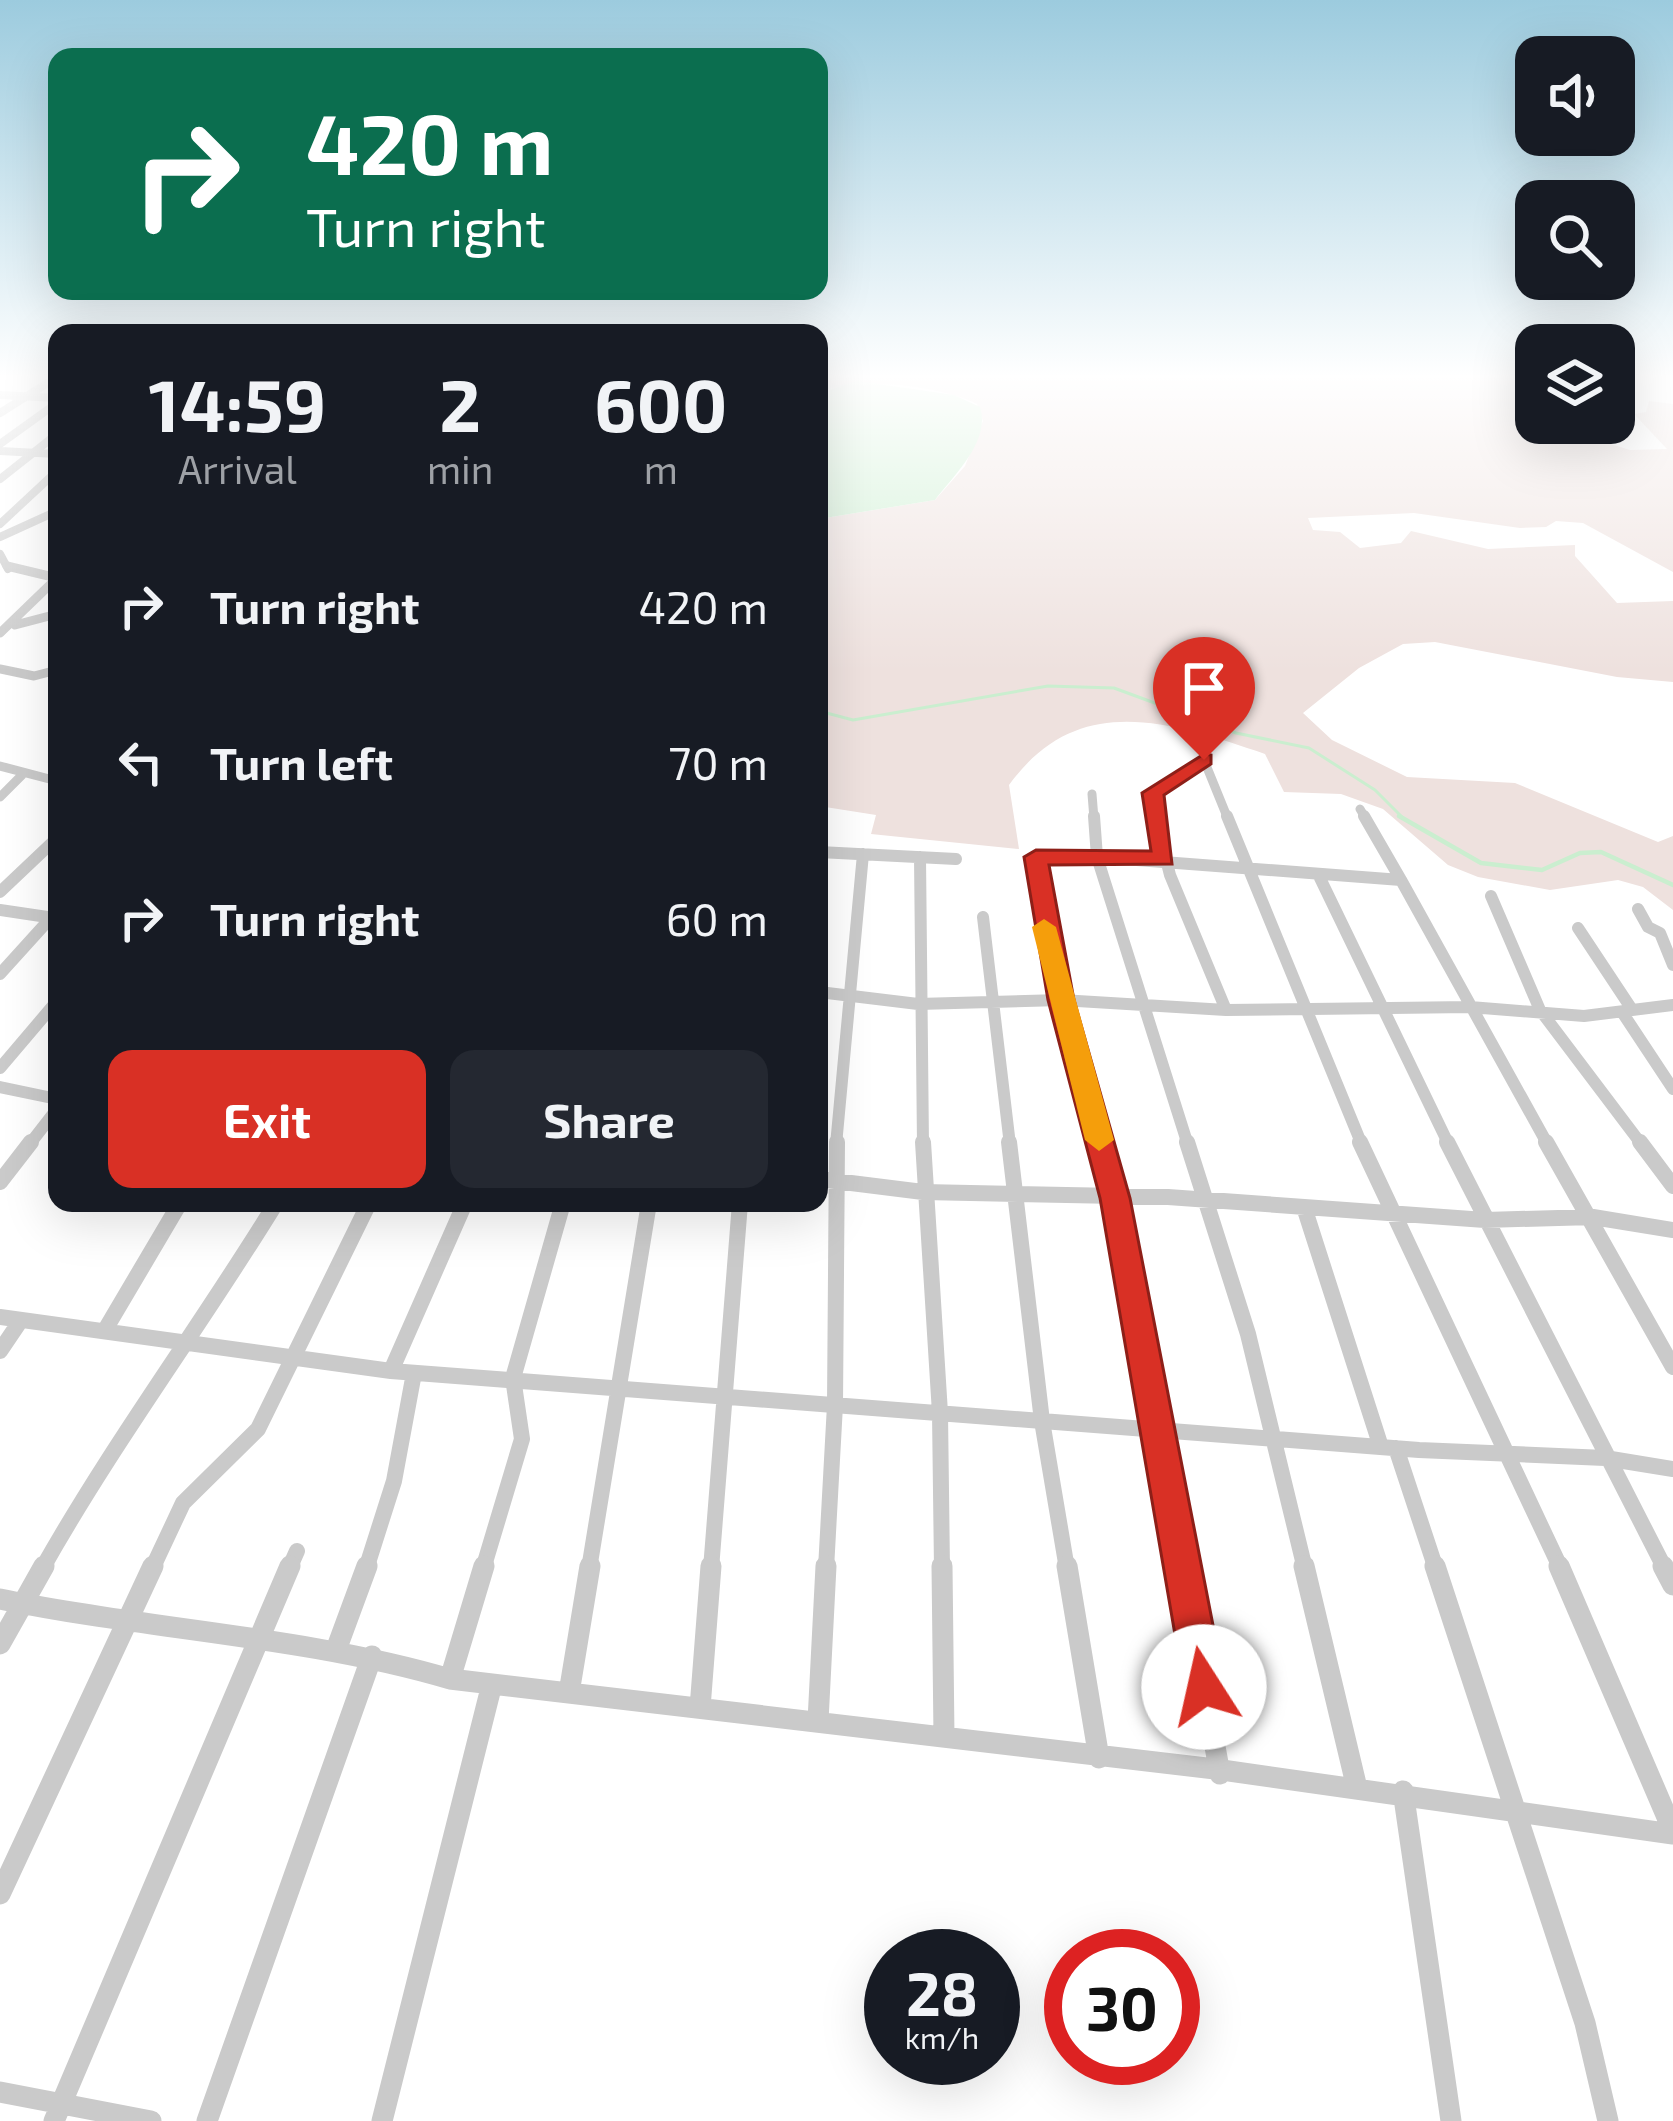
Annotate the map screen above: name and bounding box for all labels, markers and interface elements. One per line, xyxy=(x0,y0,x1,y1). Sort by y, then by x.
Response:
map controls xyxy=(1515,36,1635,444)
button: sound xyxy=(1515,36,1635,156)
text: 420 m xyxy=(306,91,553,192)
icon: right xyxy=(108,96,264,252)
button: search xyxy=(1515,180,1635,300)
text: Turn right xyxy=(306,193,546,258)
button: layers xyxy=(1515,324,1635,444)
text: 14:59 xyxy=(149,360,326,446)
text: 2 xyxy=(439,360,481,446)
text: 600 xyxy=(594,360,727,446)
text: Arrival xyxy=(178,445,297,492)
text: min xyxy=(427,445,493,492)
text: m xyxy=(644,445,678,492)
icon: right xyxy=(108,573,174,639)
text: Turn right xyxy=(210,579,419,633)
text: 420 m xyxy=(638,579,768,633)
pin xyxy=(1153,637,1255,760)
icon: arrive xyxy=(1171,655,1237,721)
icon: left xyxy=(108,729,174,795)
text: Turn left xyxy=(210,735,393,789)
text: 70 m xyxy=(668,735,768,789)
icon: right xyxy=(108,885,174,951)
text: Turn right xyxy=(210,891,419,945)
text: 60 m xyxy=(666,891,768,945)
button: Exit xyxy=(108,1050,426,1188)
button: Share xyxy=(450,1050,768,1188)
position arrow xyxy=(1141,1624,1267,1750)
speed limit sign: 30 xyxy=(1044,1929,1200,2085)
text: 28 xyxy=(906,1956,978,2028)
text: km/h xyxy=(905,2019,979,2055)

